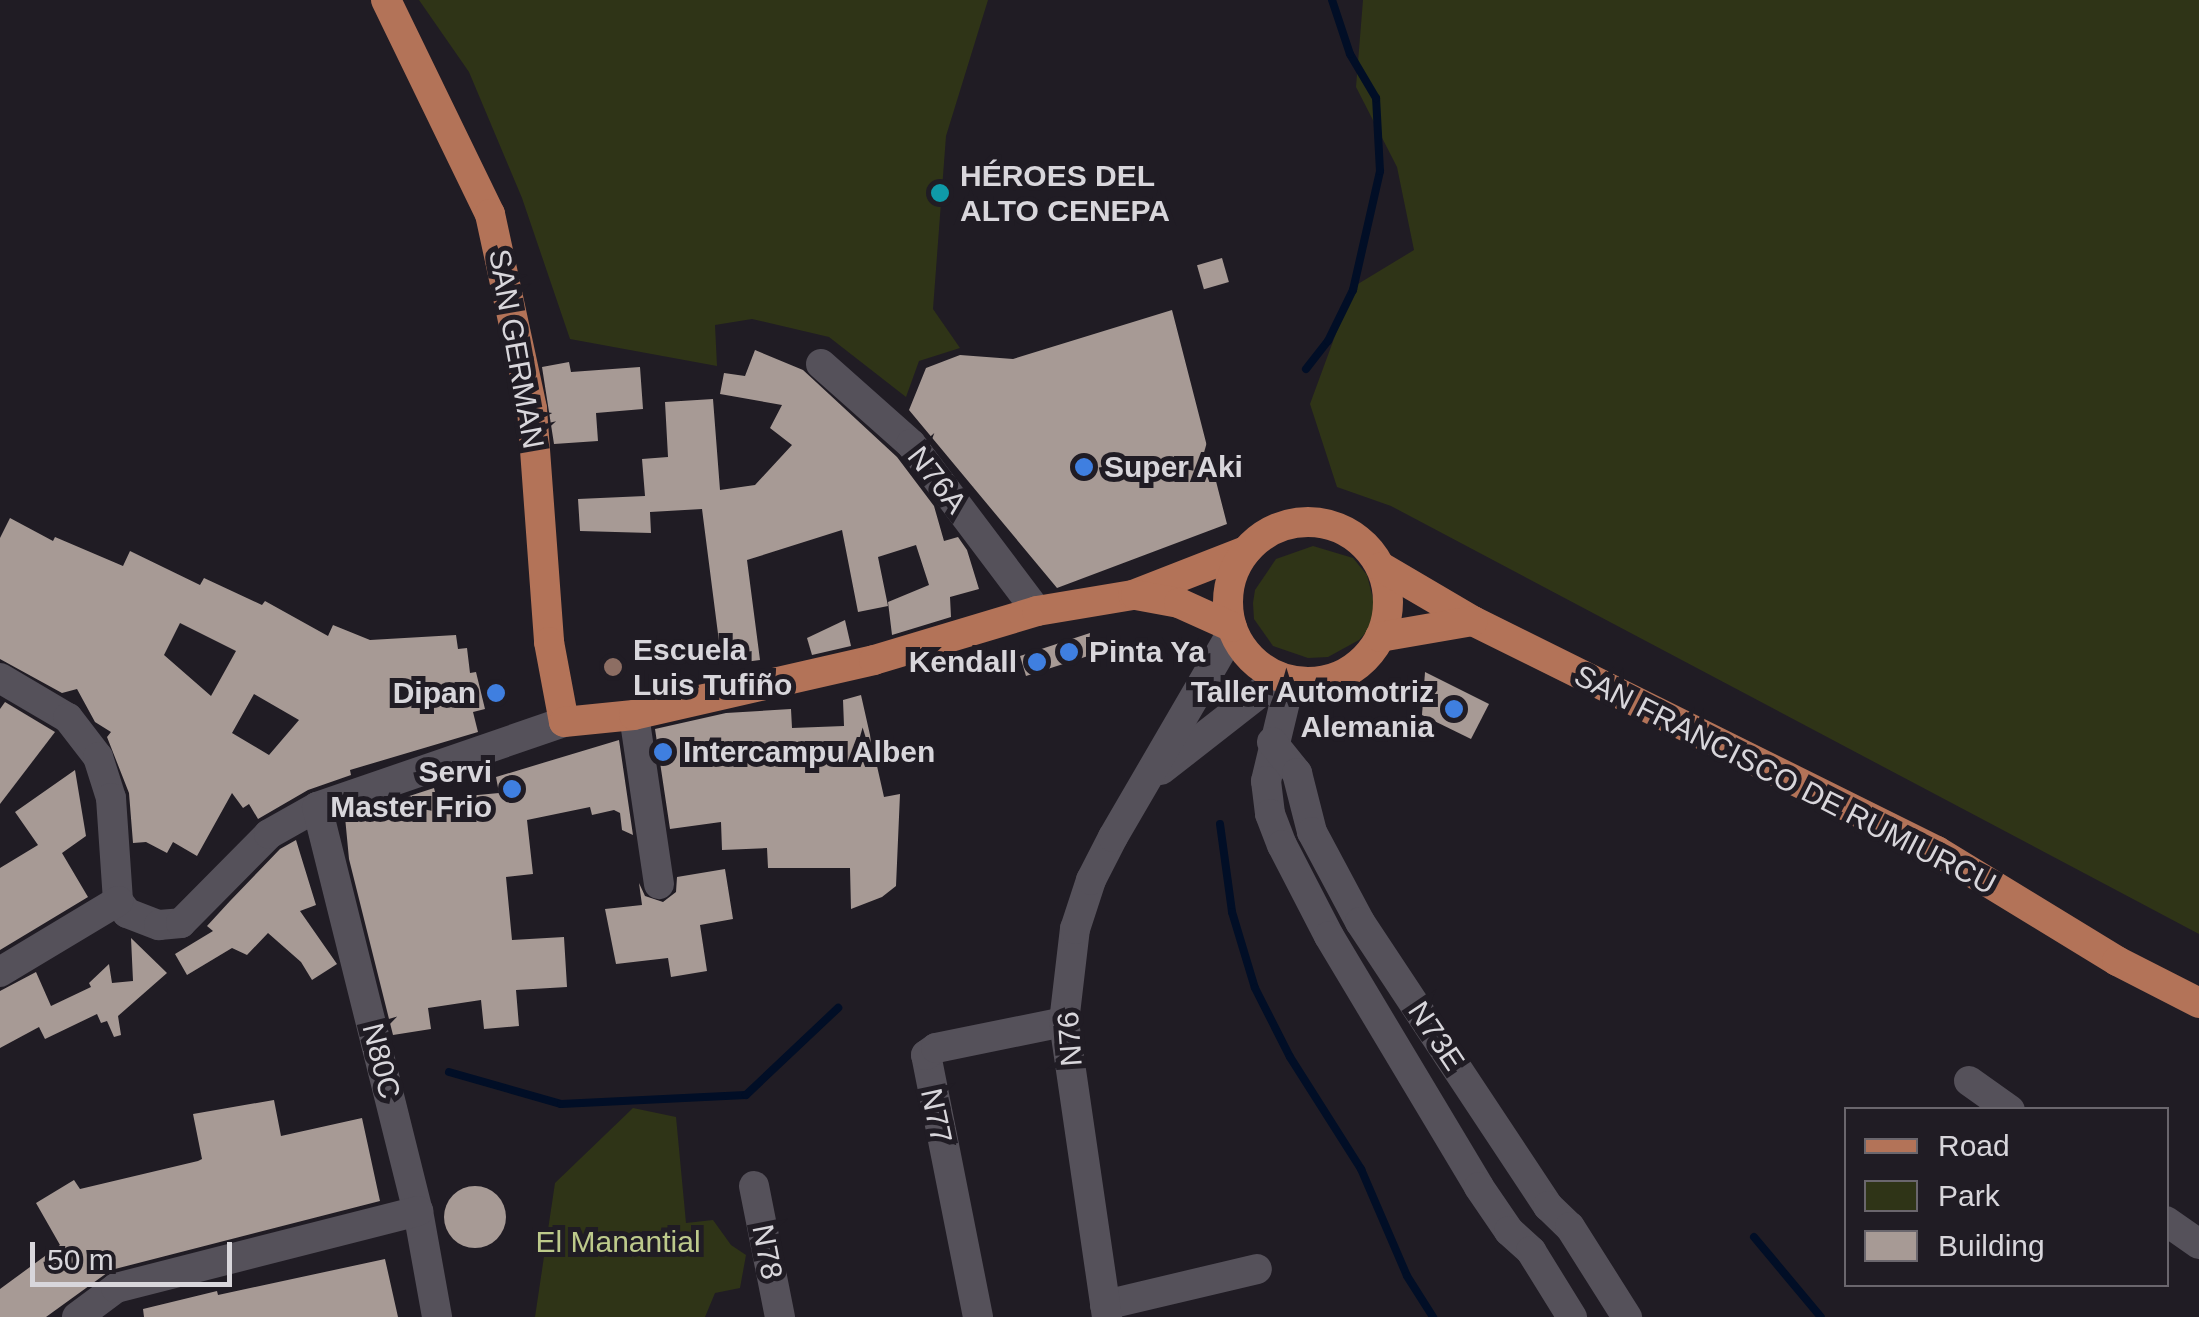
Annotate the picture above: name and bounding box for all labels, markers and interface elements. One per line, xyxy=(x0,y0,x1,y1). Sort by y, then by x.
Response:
place label: HÉROES DEL ALTO CENEPA xyxy=(960,158,1170,228)
marker: HÉROES DEL ALTO CENEPA xyxy=(929,182,951,204)
street label: SAN GERMAN xyxy=(481,247,551,451)
street label: N76A xyxy=(900,439,974,521)
place label: Super Aki xyxy=(1104,449,1244,485)
marker: Super Aki xyxy=(1073,456,1095,478)
place label: Escuela Luis Tufiño xyxy=(633,632,792,702)
place label: Pinta Ya xyxy=(1089,634,1206,670)
marker: Pinta Ya xyxy=(1058,641,1080,663)
place label: Kendall xyxy=(909,644,1017,680)
marker: Kendall xyxy=(1026,651,1048,673)
marker: Escuela Luis Tufiño xyxy=(602,656,624,678)
street label: SAN FRANCISCO DE RUMIURCU xyxy=(1568,658,2002,902)
place label: Taller Automotriz Alemania xyxy=(1190,674,1434,744)
place label: Dipan xyxy=(393,675,476,711)
marker: Dipan xyxy=(485,682,507,704)
marker: Taller Automotriz Alemania xyxy=(1443,698,1465,720)
place label: Intercampu Alben xyxy=(683,734,936,770)
marker: Intercampu Alben xyxy=(652,741,674,763)
place label: Servi Master Frio xyxy=(330,754,492,824)
marker: Servi Master Frio xyxy=(501,778,523,800)
street label: N73E xyxy=(1400,995,1472,1077)
street label: N76 xyxy=(1050,1010,1090,1068)
street label: N80C xyxy=(354,1019,408,1103)
street label: N77 xyxy=(913,1085,959,1147)
legend xyxy=(1844,1107,2169,1287)
text: Road xyxy=(1938,1129,2010,1162)
text: Park xyxy=(1938,1179,2000,1212)
scale bar xyxy=(35,1222,238,1284)
street label: N78 xyxy=(744,1222,790,1282)
park label: El Manantial xyxy=(535,1224,701,1260)
text: Building xyxy=(1938,1229,2045,1262)
text: 50 m xyxy=(47,1243,114,1276)

